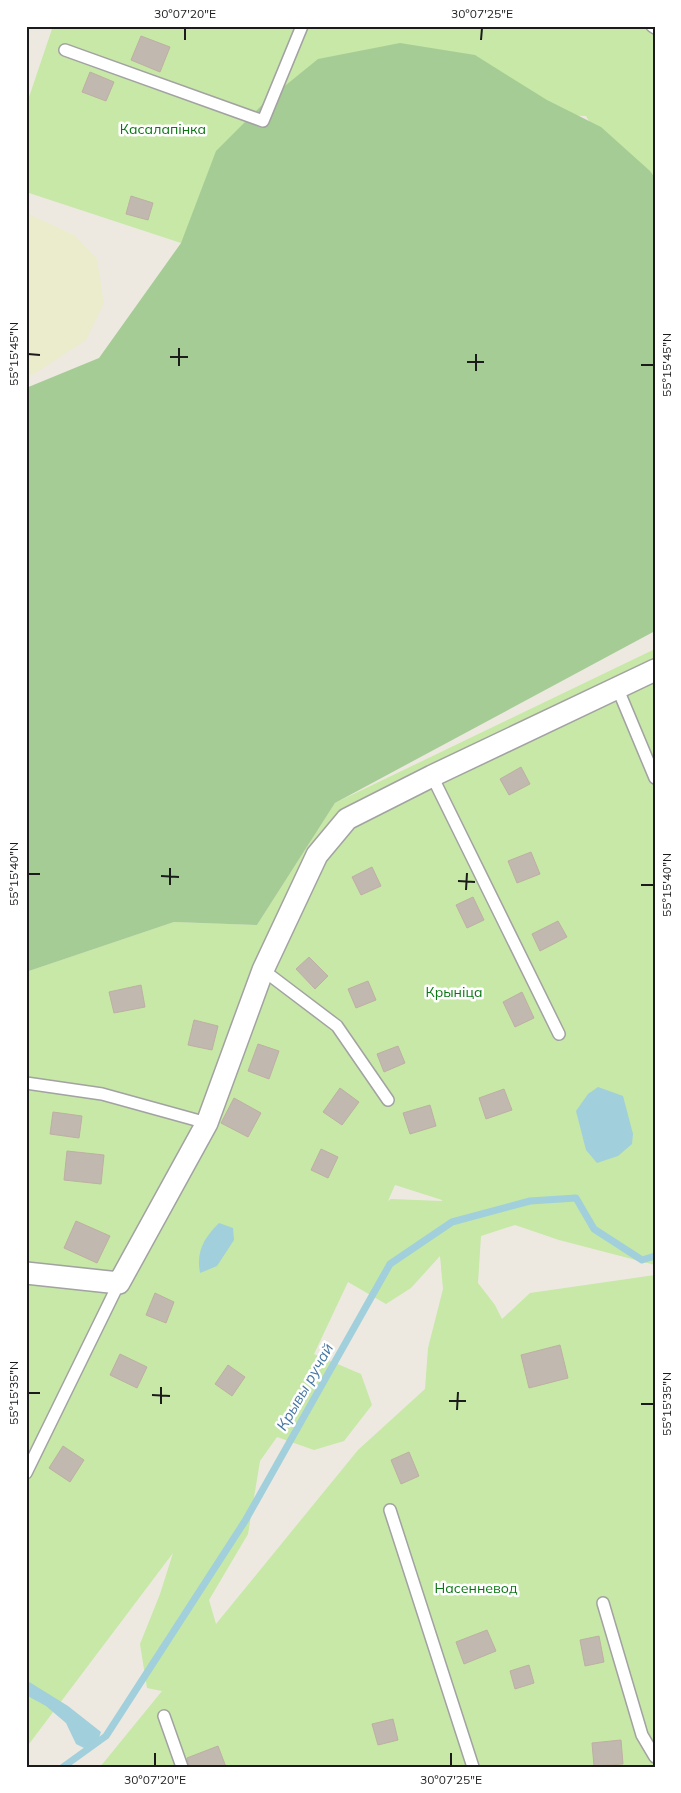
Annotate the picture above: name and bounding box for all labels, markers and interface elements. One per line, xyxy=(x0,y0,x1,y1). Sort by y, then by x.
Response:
text: 30°07'20"E xyxy=(154,6,216,21)
text: 30°07'25"E xyxy=(451,6,513,21)
park label: Касалапінка xyxy=(120,120,206,138)
text: 55°15'45"N xyxy=(6,322,21,386)
text: 55°15'45"N xyxy=(659,333,674,397)
text: 55°15'40"N xyxy=(6,842,21,906)
text: 55°15'40"N xyxy=(659,853,674,917)
park label: Крыніца xyxy=(425,983,483,1001)
water label: Крывы ручай xyxy=(272,1340,337,1434)
text: 55°15'35"N xyxy=(6,1361,21,1425)
text: 55°15'35"N xyxy=(659,1372,674,1436)
park label: Насенневод xyxy=(434,1579,518,1597)
text: 30°07'20"E xyxy=(124,1772,186,1787)
text: 30°07'25"E xyxy=(420,1772,482,1787)

